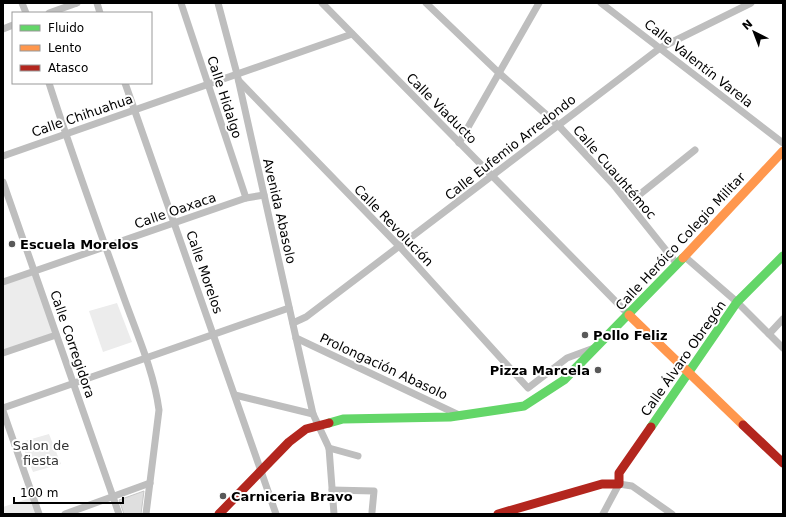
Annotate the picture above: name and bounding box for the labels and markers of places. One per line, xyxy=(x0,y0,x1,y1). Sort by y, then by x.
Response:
place label: Escuela Morelos xyxy=(20,237,139,252)
marker: Escuela Morelos xyxy=(7,239,17,249)
place label: Pollo Feliz xyxy=(593,328,667,343)
marker: Pollo Feliz xyxy=(580,330,590,340)
place label: Pizza Marcela xyxy=(490,363,590,378)
marker: Pizza Marcela xyxy=(593,365,603,375)
place label: Carniceria Bravo xyxy=(231,489,353,504)
marker: Carniceria Bravo xyxy=(218,491,228,501)

